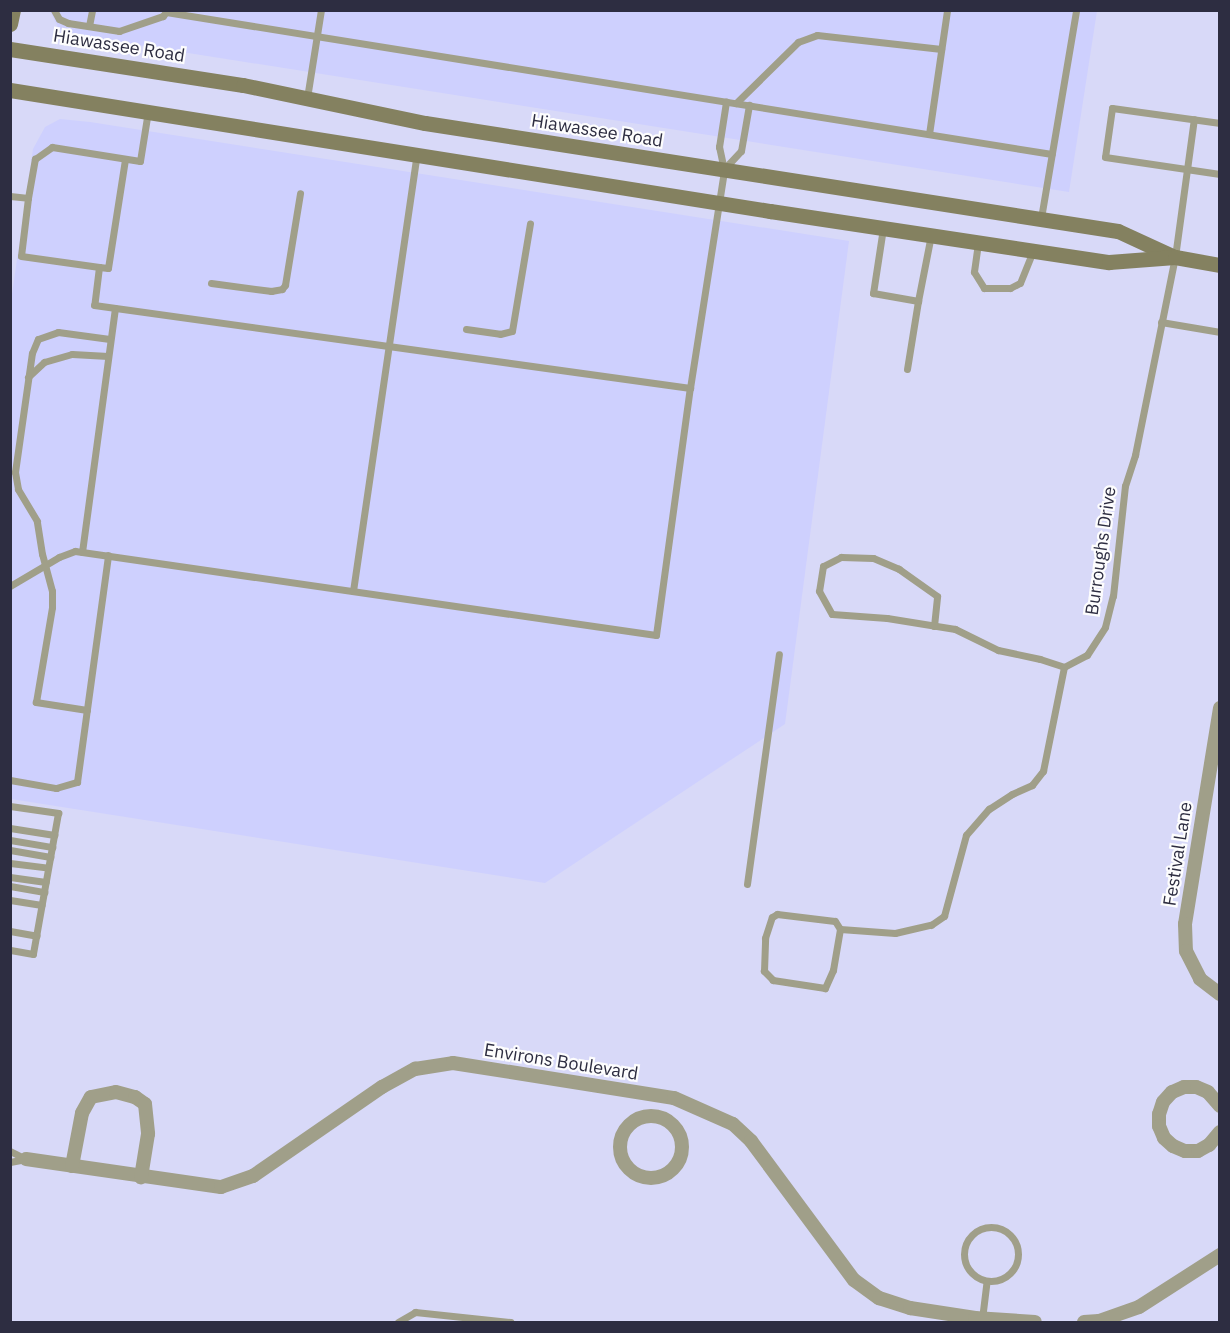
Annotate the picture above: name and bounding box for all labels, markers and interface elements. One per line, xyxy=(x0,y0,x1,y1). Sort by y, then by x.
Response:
street label: Hiawassee Road xyxy=(52,25,186,67)
street label: Hiawassee Road xyxy=(530,110,664,152)
street label: Burroughs Drive xyxy=(1081,485,1121,617)
street label: Festival Lane xyxy=(1159,800,1197,908)
street label: Environs Boulevard xyxy=(482,1039,640,1085)

